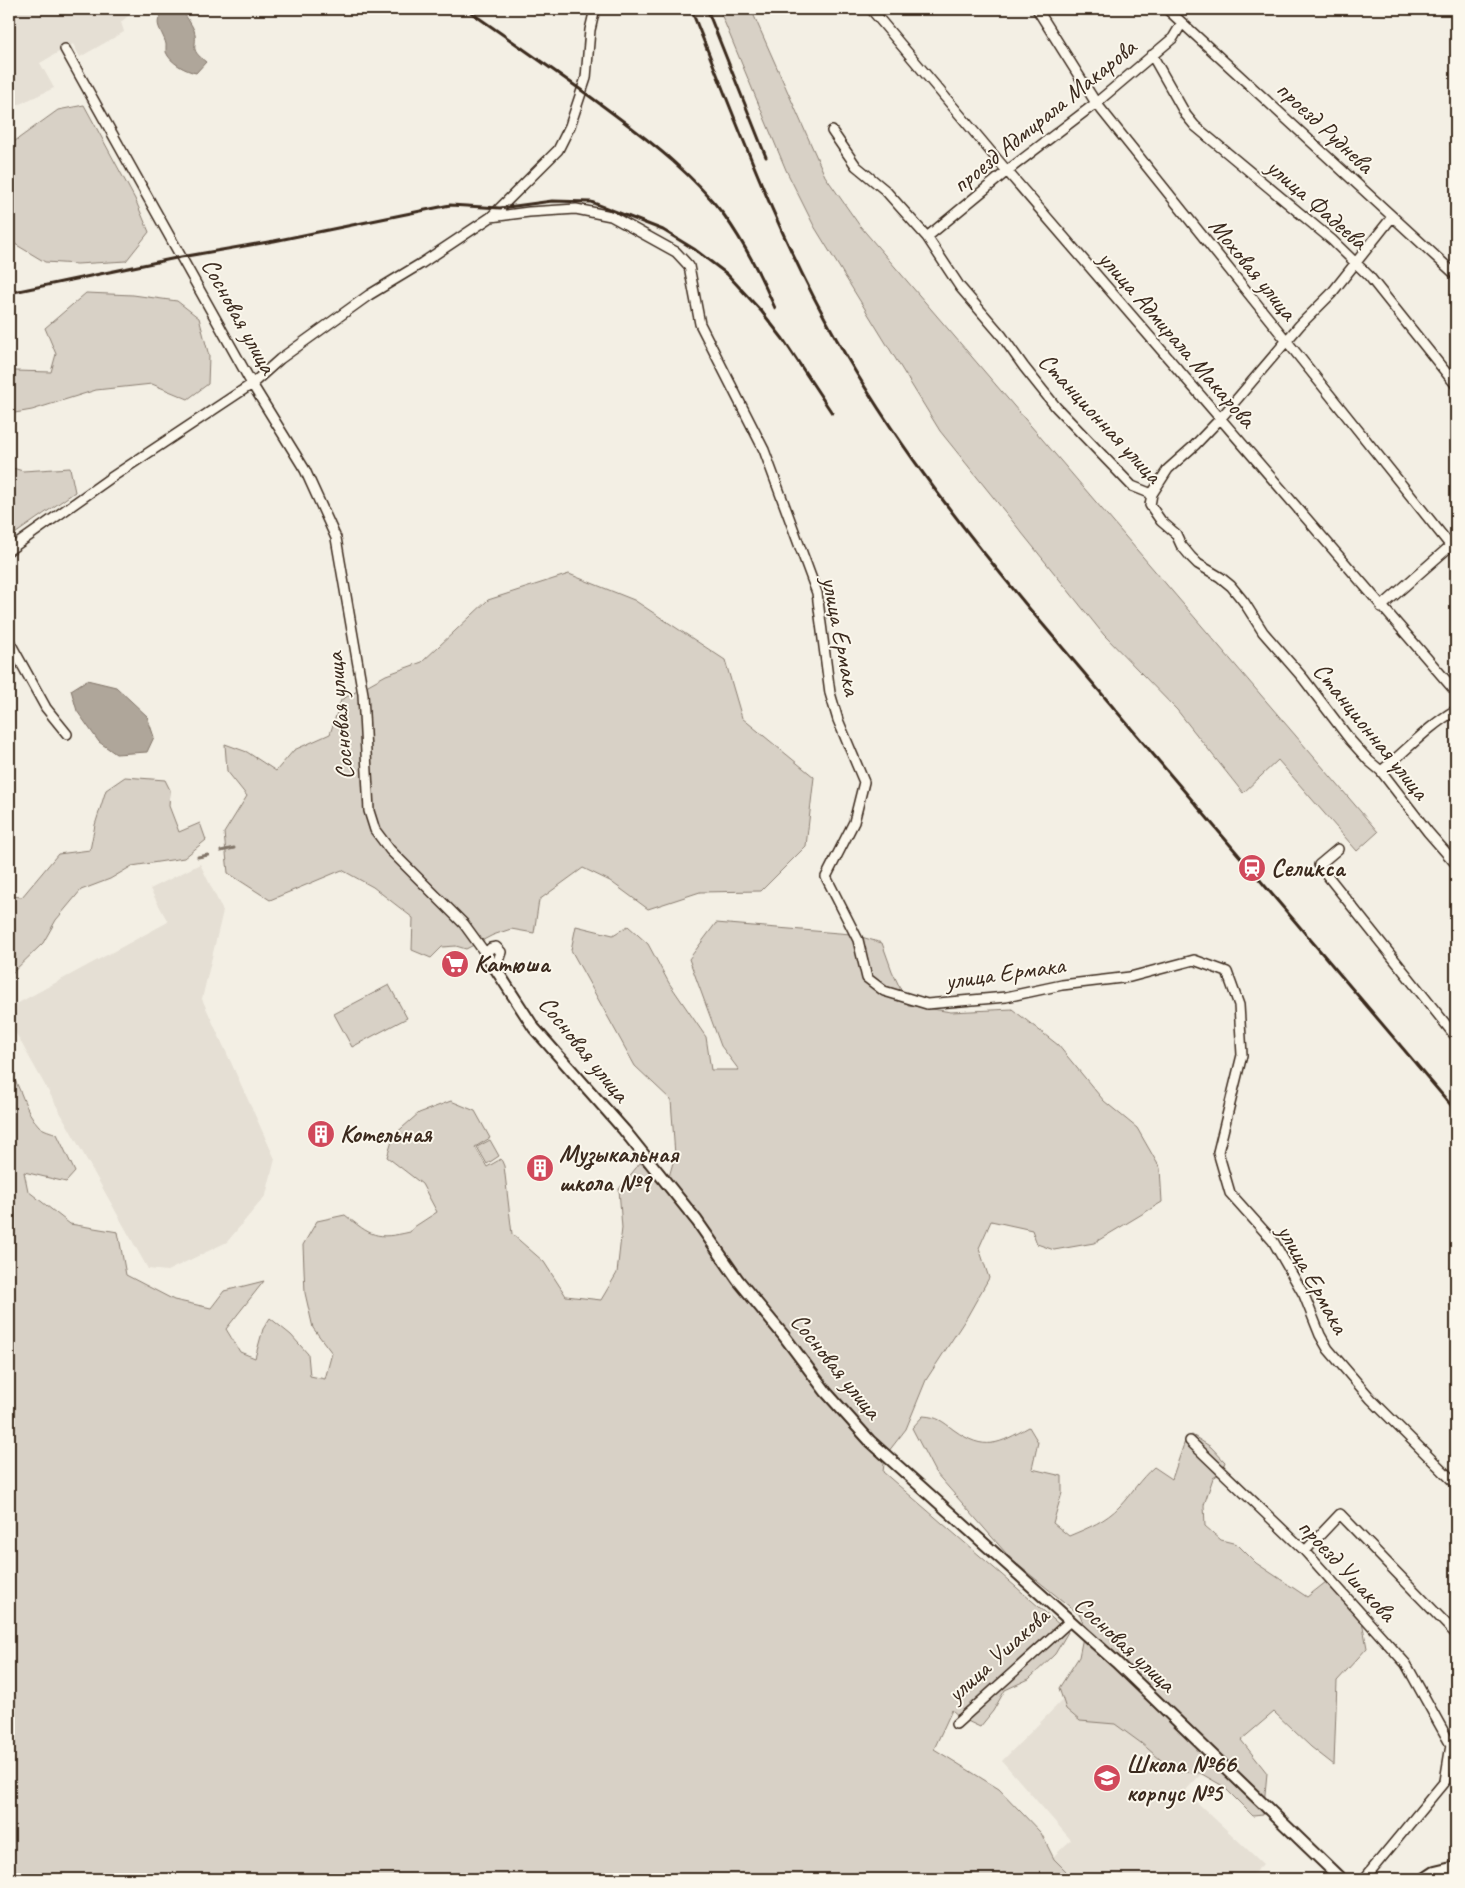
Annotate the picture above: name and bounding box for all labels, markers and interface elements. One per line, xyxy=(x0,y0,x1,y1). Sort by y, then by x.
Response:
street label: проезд Адмирала Макарова xyxy=(945,30,1144,200)
street label: проезд Руднева xyxy=(1269,74,1382,182)
street label: улица Фадеева xyxy=(1258,150,1376,258)
street label: Моховая улица xyxy=(1202,211,1306,329)
street label: улица Адмирала Макарова xyxy=(1090,242,1264,436)
street label: Сосновая улица xyxy=(194,252,285,381)
street label: Станционная улица xyxy=(1031,346,1170,492)
street label: улица Ермака xyxy=(813,572,869,700)
street label: Сосновая улица xyxy=(318,649,362,781)
street label: Станционная улица xyxy=(1306,656,1437,808)
place label: Селикса xyxy=(1271,852,1347,884)
station icon: Селикса xyxy=(1237,853,1267,883)
place label: Катюша xyxy=(474,948,552,980)
supermarket icon: Катюша xyxy=(440,949,470,979)
street label: улица Ермака xyxy=(941,949,1069,997)
street label: Сосновая улица xyxy=(531,989,638,1110)
place label: Котельная xyxy=(340,1118,433,1150)
building icon: Котельная xyxy=(306,1119,336,1149)
place label: Музыкальная школа №9 xyxy=(559,1138,680,1199)
building icon: Музыкальная школа №9 xyxy=(525,1153,555,1183)
street label: улица Ермака xyxy=(1269,1217,1357,1341)
street label: Сосновая улица xyxy=(783,1306,890,1427)
street label: проезд Ушакова xyxy=(1291,1512,1404,1630)
street label: Сосновая улица xyxy=(1067,1589,1184,1701)
street label: улица Ушакова xyxy=(939,1599,1058,1711)
place label: Школа №66 корпус №5 xyxy=(1126,1748,1238,1809)
school or university icon: Школа №66 корпус №5 xyxy=(1092,1763,1122,1793)

